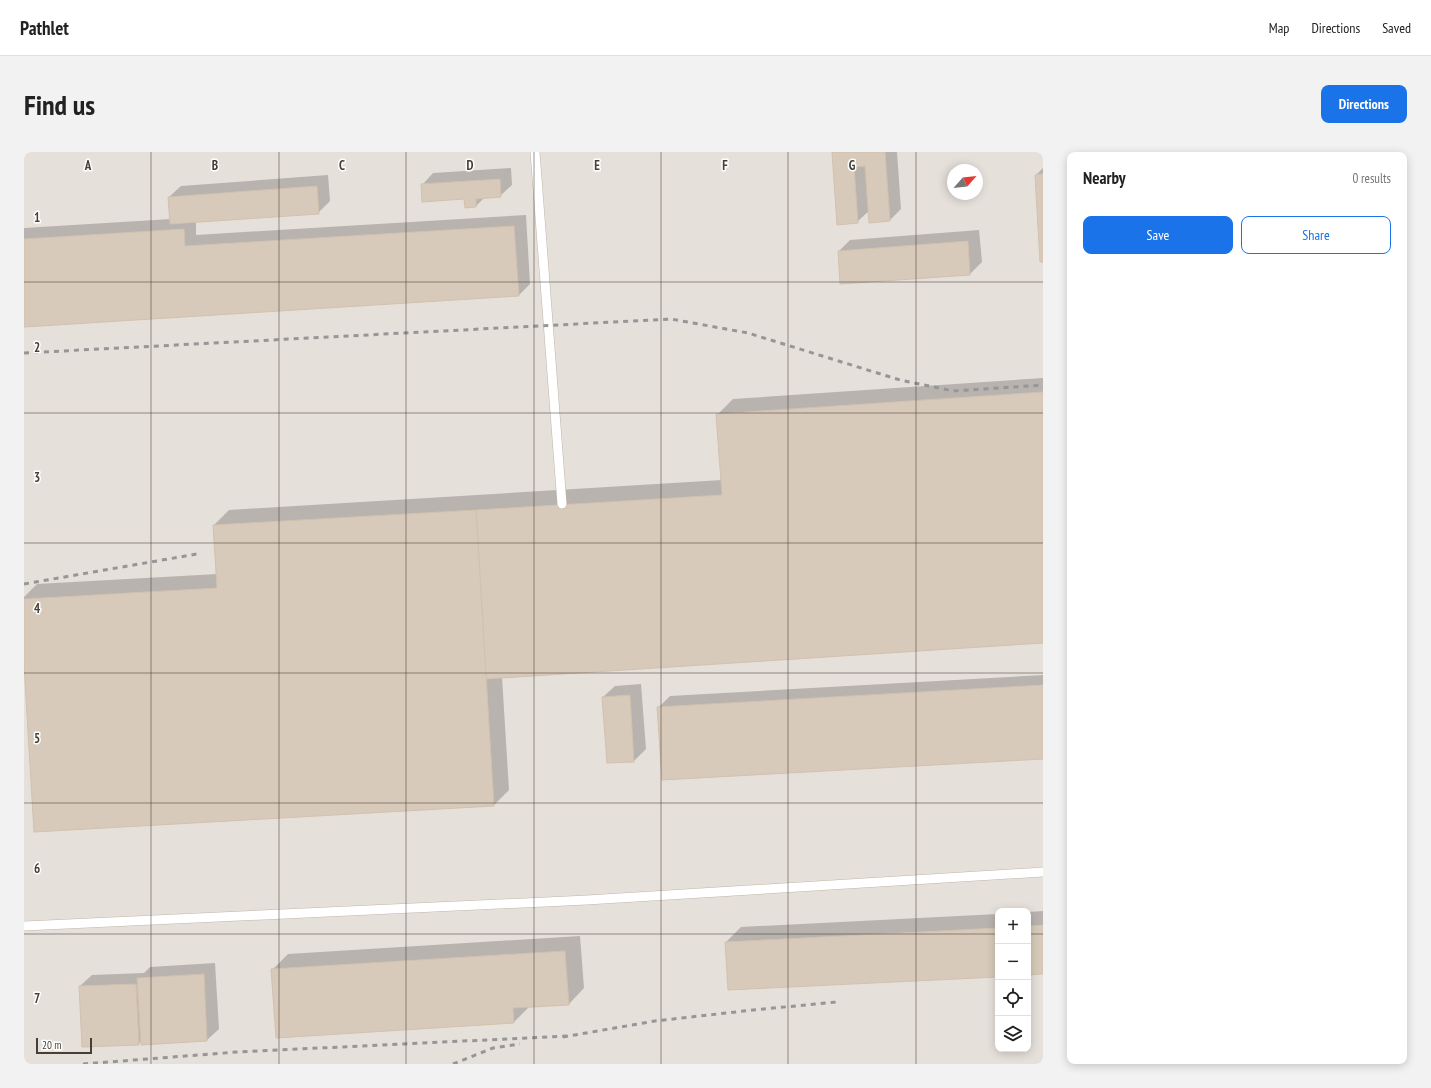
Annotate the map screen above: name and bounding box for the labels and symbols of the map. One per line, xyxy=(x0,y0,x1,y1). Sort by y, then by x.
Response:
text: A xyxy=(84,157,92,174)
text: B xyxy=(212,157,218,174)
text: C xyxy=(339,157,345,174)
text: D xyxy=(467,157,474,174)
text: E xyxy=(594,157,600,174)
text: F xyxy=(722,157,728,174)
text: G xyxy=(849,157,856,174)
north arrow xyxy=(947,164,983,200)
text: 1 xyxy=(34,209,40,226)
text: 2 xyxy=(34,339,40,356)
text: 3 xyxy=(34,469,40,486)
text: 4 xyxy=(34,600,41,617)
text: 5 xyxy=(34,730,40,747)
text: 6 xyxy=(34,860,40,877)
text: 7 xyxy=(34,990,40,1007)
scale bar xyxy=(36,1036,92,1055)

